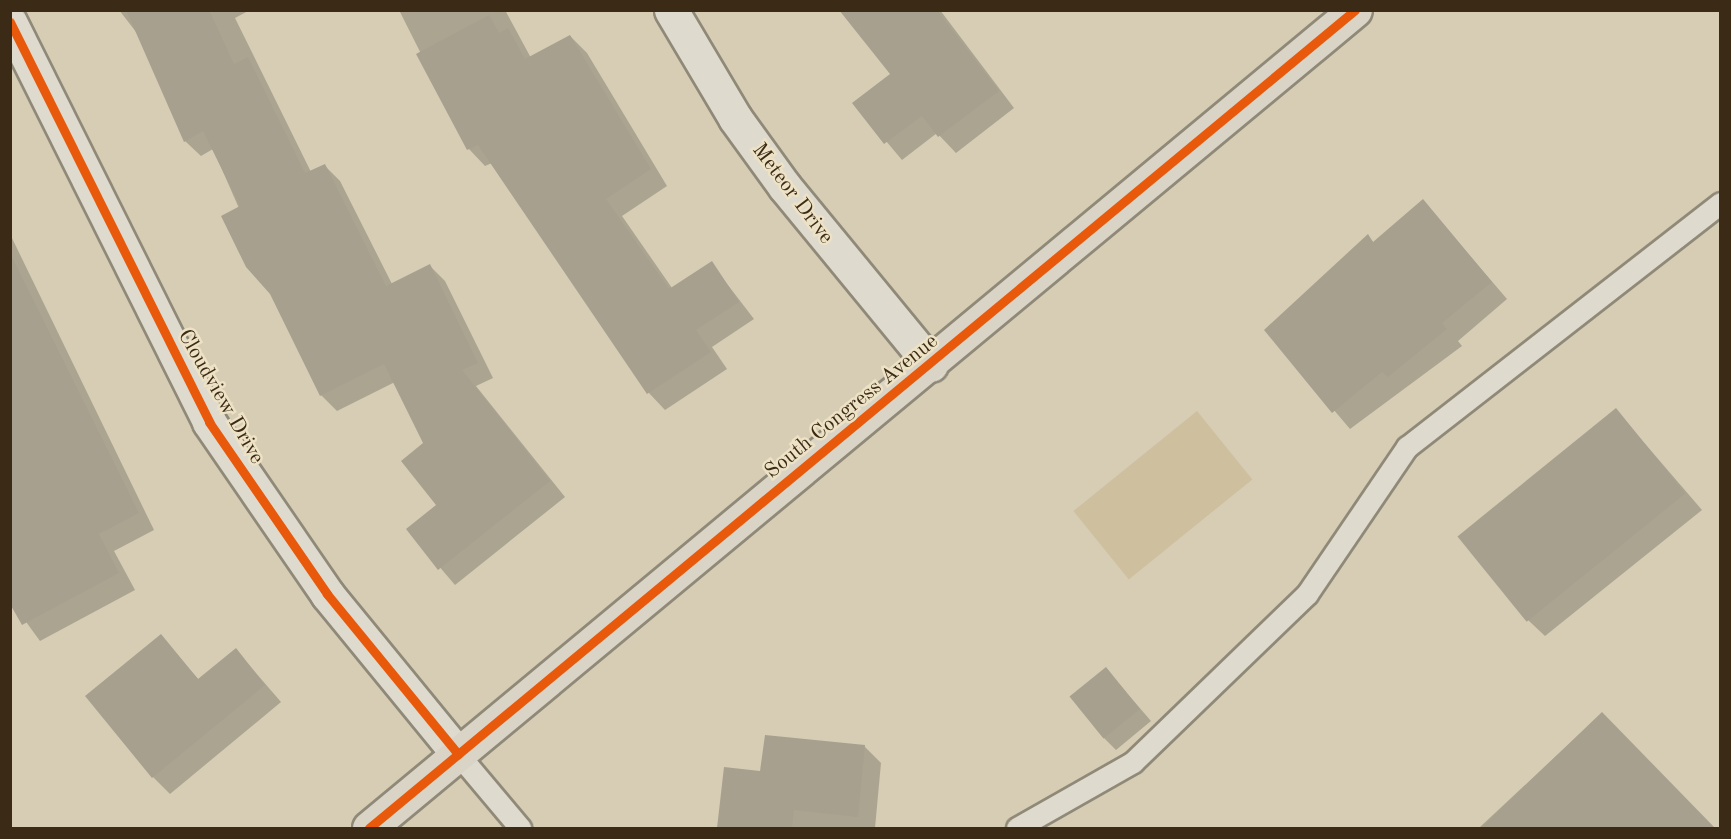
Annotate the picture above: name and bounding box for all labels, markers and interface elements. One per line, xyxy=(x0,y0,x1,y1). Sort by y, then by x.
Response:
street label: Meteor Drive xyxy=(746,139,838,249)
street label: Cloudview Drive xyxy=(171,325,269,469)
street label: South Congress Avenue xyxy=(760,329,944,485)

